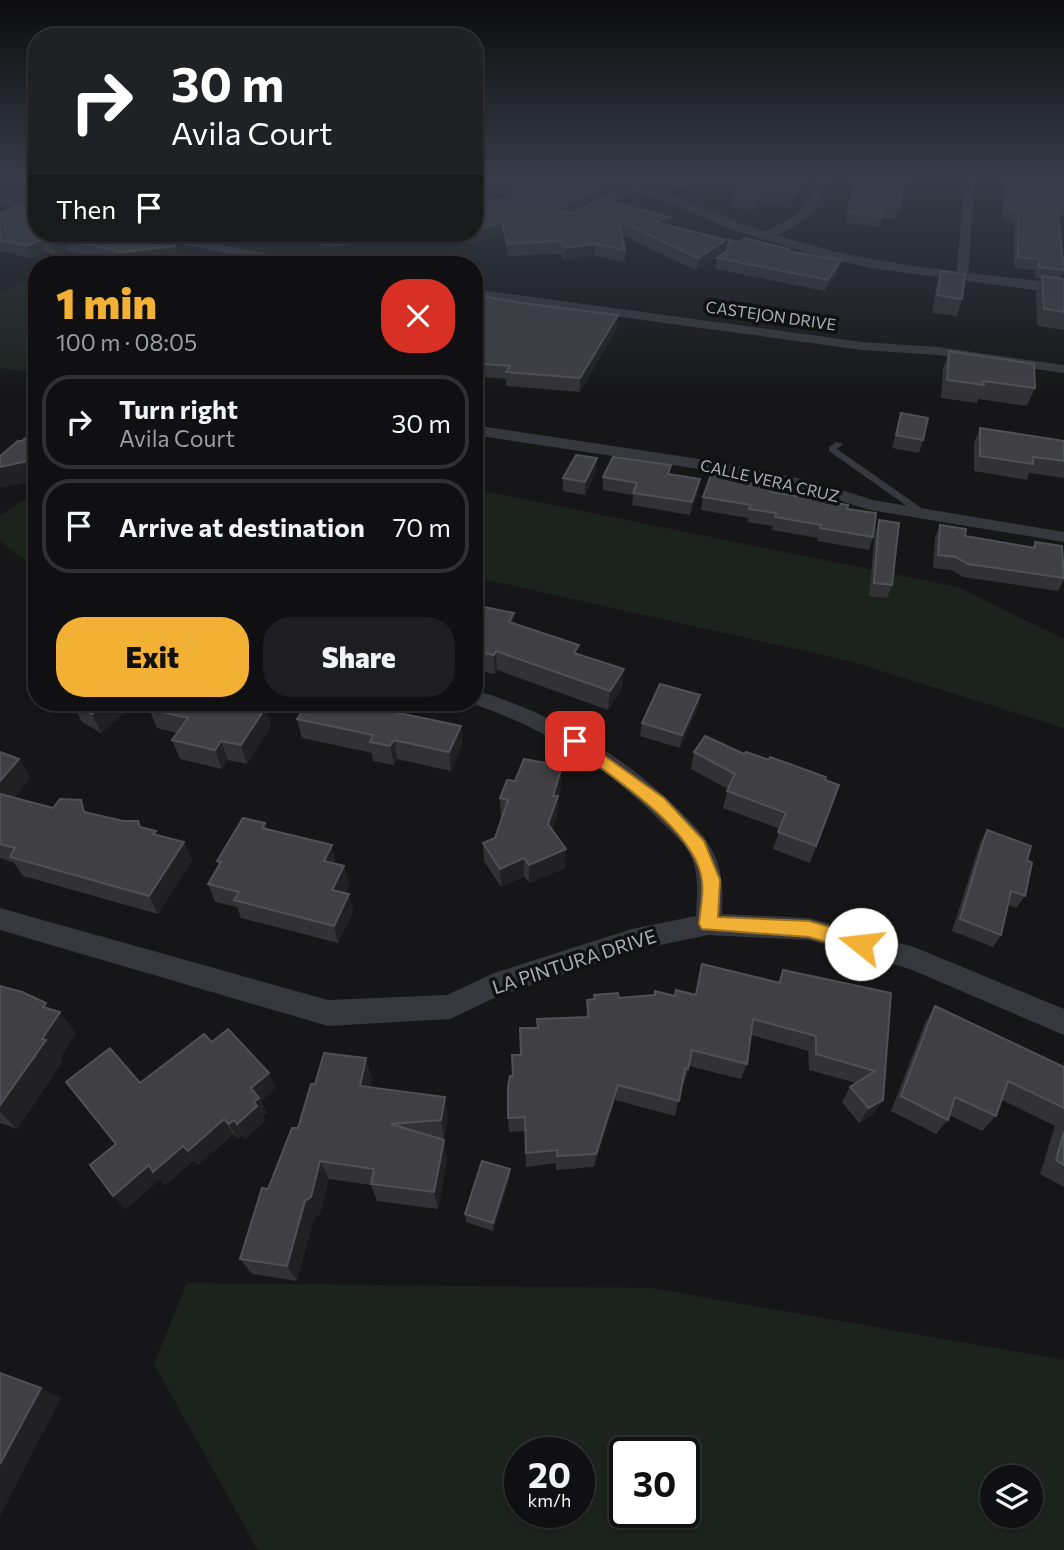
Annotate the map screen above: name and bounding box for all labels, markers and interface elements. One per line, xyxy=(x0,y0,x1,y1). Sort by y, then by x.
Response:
text: 30 m xyxy=(171,52,284,112)
icon: right xyxy=(56,56,147,147)
text: Avila Court xyxy=(171,112,332,152)
icon: arrive xyxy=(130,189,168,227)
text: Then xyxy=(56,193,116,224)
text: 1 min xyxy=(56,276,157,328)
button: close xyxy=(381,279,455,353)
street label: CASTEJON DRIVE xyxy=(705,296,837,334)
text: 100 m · 08:05 xyxy=(56,328,197,356)
text: Turn right xyxy=(119,393,238,424)
icon: right xyxy=(60,403,98,441)
text: 30 m xyxy=(392,407,451,438)
text: Avila Court xyxy=(119,424,235,452)
street label: CALLE VERA CRUZ xyxy=(699,455,841,505)
icon: arrive xyxy=(60,507,98,545)
text: Arrive at destination xyxy=(119,511,365,542)
text: 70 m xyxy=(393,511,451,542)
button: Exit xyxy=(56,617,249,697)
button: Share xyxy=(263,617,455,697)
pin xyxy=(545,711,605,771)
icon: arrive xyxy=(556,722,594,760)
position arrow xyxy=(824,907,898,981)
street label: LA PINTURA DRIVE xyxy=(489,924,659,998)
speed limit sign: 30 xyxy=(609,1437,700,1528)
text: 20 xyxy=(528,1452,571,1495)
map controls xyxy=(980,1465,1043,1528)
button: layers xyxy=(980,1465,1043,1528)
text: km/h xyxy=(528,1489,571,1511)

